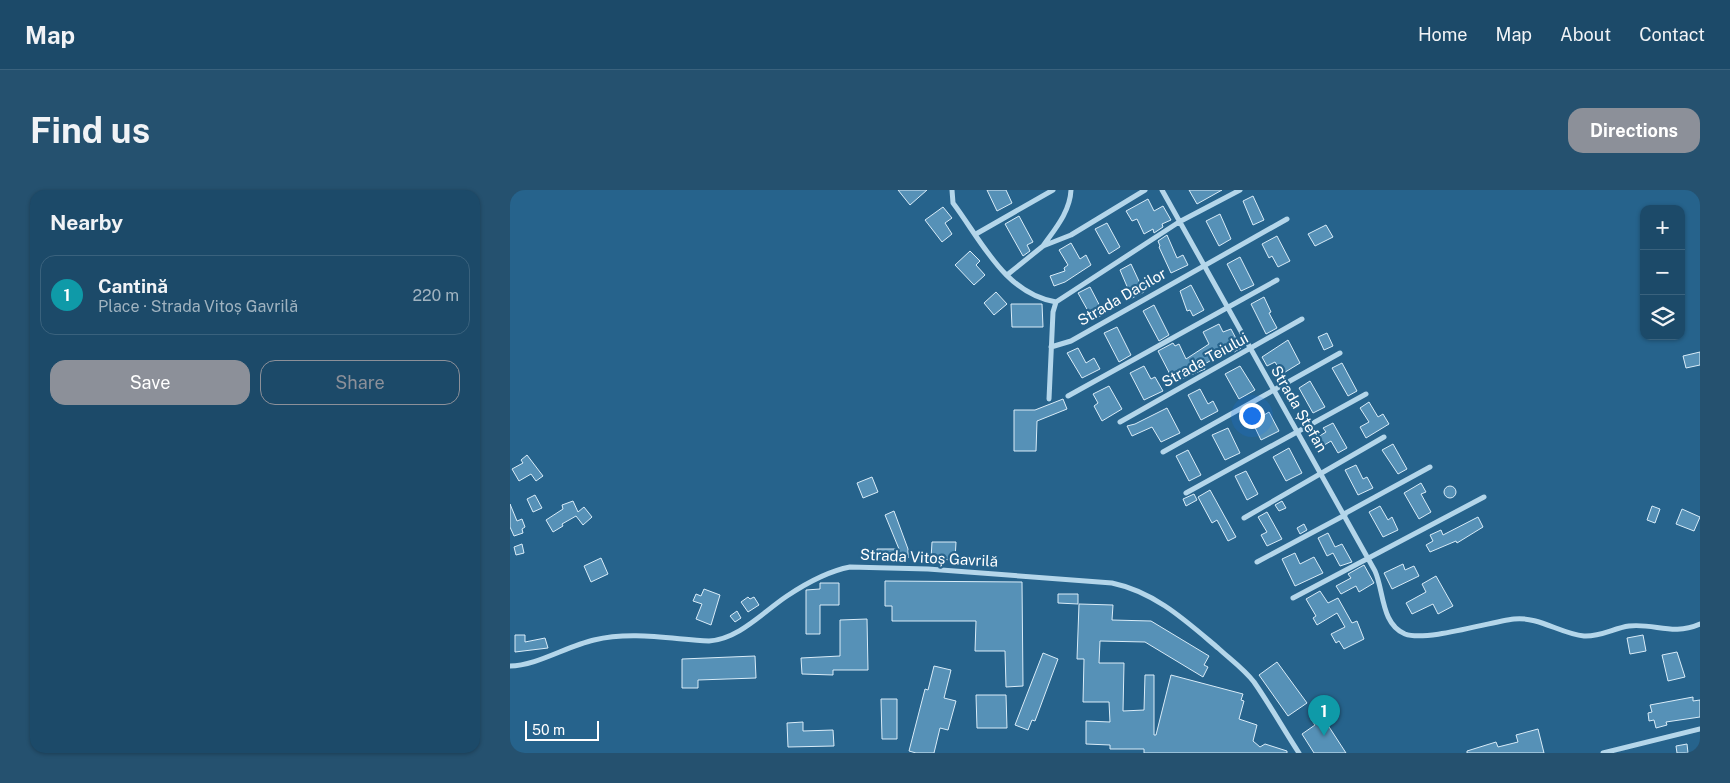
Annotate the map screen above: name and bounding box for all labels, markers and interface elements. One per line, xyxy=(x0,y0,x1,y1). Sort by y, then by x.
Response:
text: Map xyxy=(25,21,75,49)
text: Home xyxy=(1418,24,1468,45)
text: Map xyxy=(1496,24,1532,45)
text: About xyxy=(1560,24,1611,45)
text: Contact xyxy=(1639,24,1705,45)
button: Directions xyxy=(1568,108,1700,153)
text: Find us xyxy=(30,110,150,151)
map controls xyxy=(1640,205,1685,340)
button: + xyxy=(1640,205,1685,250)
text: Nearby xyxy=(50,210,123,235)
button: − xyxy=(1640,250,1685,295)
street label: Strada Dacilor xyxy=(1074,264,1169,329)
text: Cantină xyxy=(98,275,168,297)
text: 1 xyxy=(64,286,70,305)
text: 220 m xyxy=(412,286,459,305)
button: layers xyxy=(1640,295,1685,340)
text: Place · Strada Vitoș Gavrilă xyxy=(98,297,298,316)
street label: Strada Teiului xyxy=(1159,329,1251,390)
button: Save xyxy=(50,360,250,405)
button: Share xyxy=(260,360,460,405)
street label: Strada Ștefan xyxy=(1268,363,1331,455)
your location xyxy=(1239,403,1265,429)
street label: Strada Vitoș Gavrilă xyxy=(860,545,998,570)
pin: 1 xyxy=(1308,695,1340,736)
scale bar xyxy=(525,718,599,741)
text: 50 m xyxy=(532,722,565,738)

